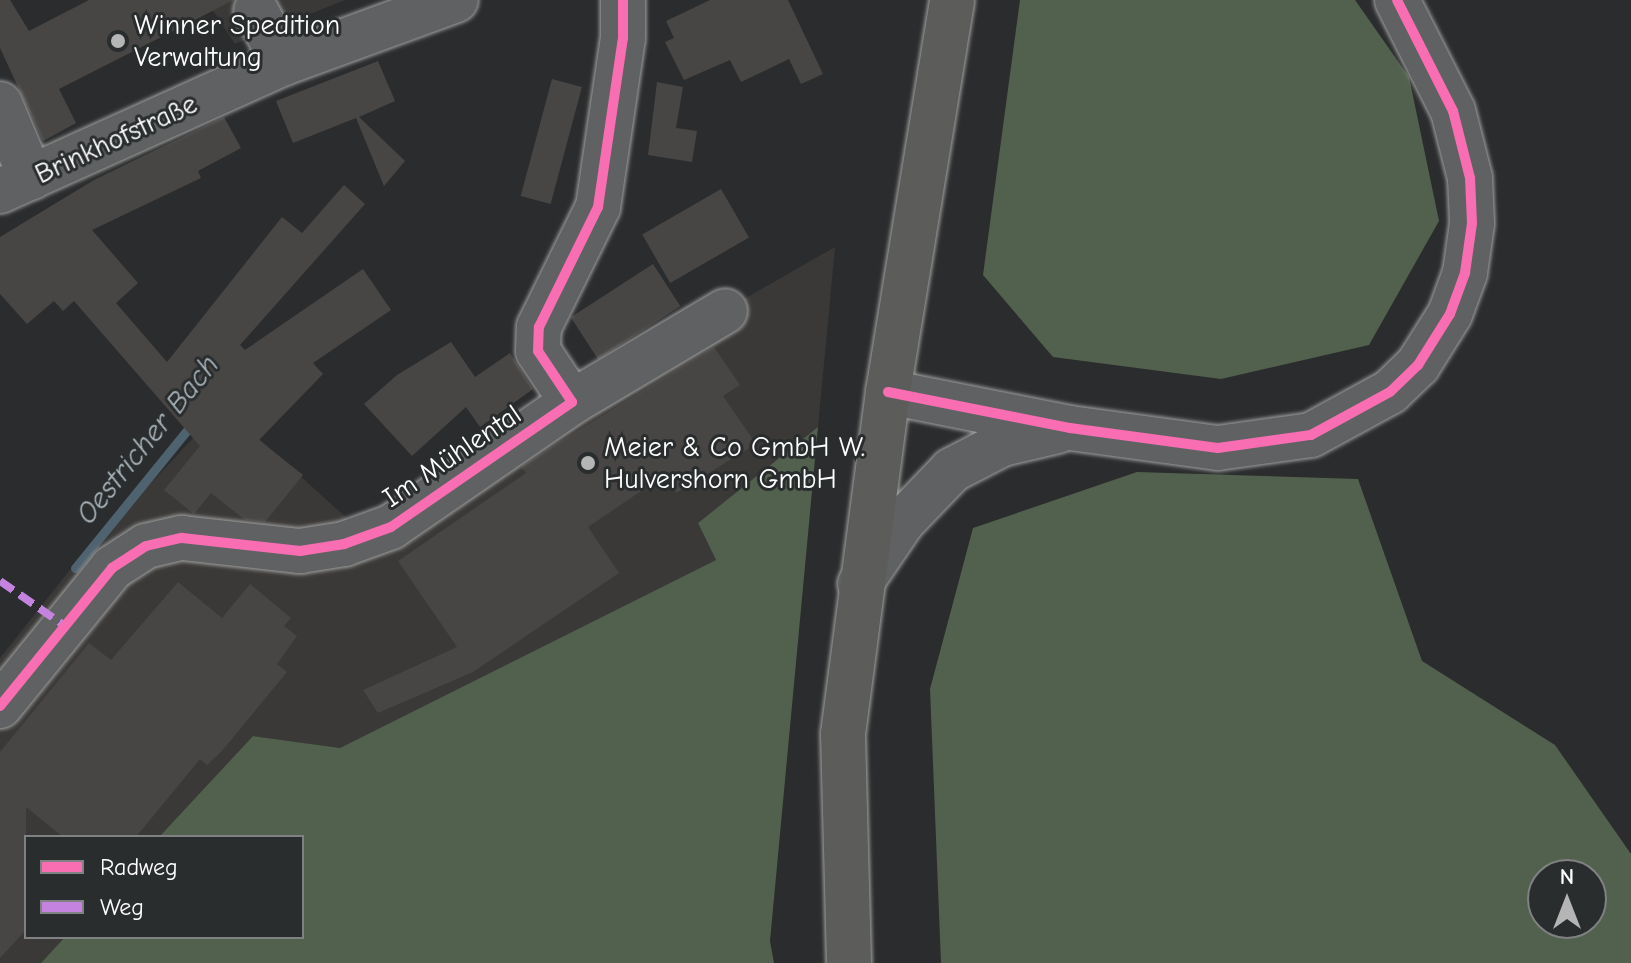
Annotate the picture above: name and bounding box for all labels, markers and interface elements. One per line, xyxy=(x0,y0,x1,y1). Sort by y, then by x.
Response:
place label: Winner Spedition Verwaltung xyxy=(134,8,340,74)
marker: Winner Spedition Verwaltung xyxy=(109,32,127,50)
street label: Brinkhofstraße xyxy=(30,87,202,191)
water label: Oestricher Bach xyxy=(69,348,227,532)
street label: Im Mühlental xyxy=(376,397,528,515)
place label: Meier & Co GmbH W. Hulvershorn GmbH xyxy=(604,430,865,496)
marker: Meier & Co GmbH W. Hulvershorn GmbH xyxy=(579,454,597,472)
legend xyxy=(24,835,304,939)
text: Radweg xyxy=(100,853,178,881)
north arrow xyxy=(1527,859,1607,939)
text: N xyxy=(1560,864,1574,890)
text: Weg xyxy=(100,893,144,921)

